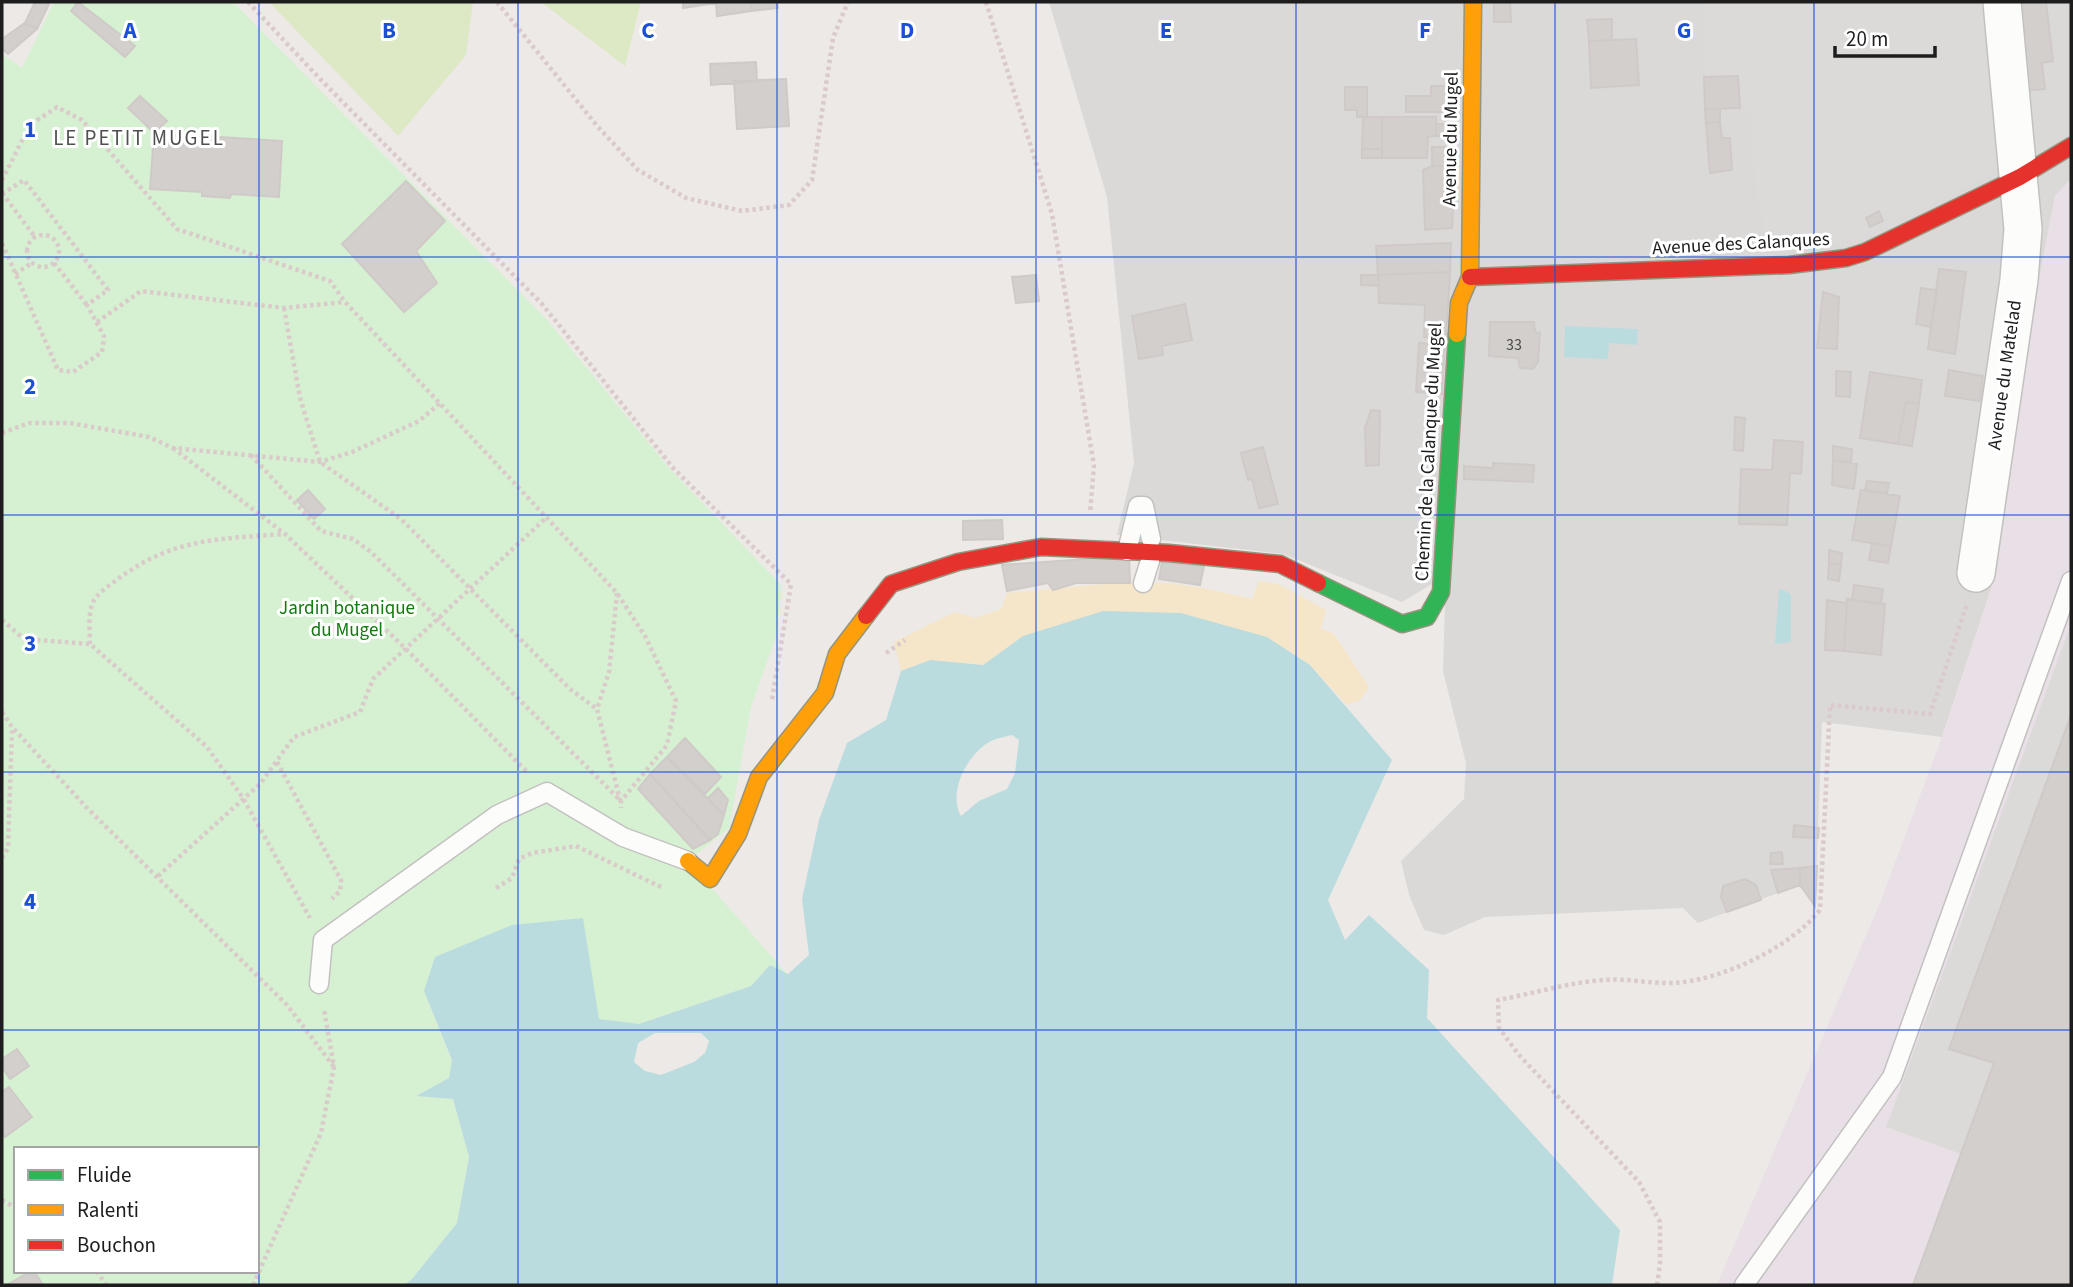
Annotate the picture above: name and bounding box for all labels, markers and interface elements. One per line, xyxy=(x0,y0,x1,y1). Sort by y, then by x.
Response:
text: A xyxy=(122,14,137,47)
text: B xyxy=(382,14,396,47)
text: C xyxy=(641,14,655,47)
text: D xyxy=(900,14,914,47)
text: E xyxy=(1160,14,1172,47)
text: F xyxy=(1419,14,1431,47)
text: G xyxy=(1677,14,1691,47)
scale bar xyxy=(1835,14,1935,58)
text: 20 m xyxy=(1846,24,1888,54)
street label: Avenue du Mugel xyxy=(1436,71,1466,207)
text: 1 xyxy=(24,113,36,146)
district label: LE PETIT MUGEL xyxy=(53,123,225,153)
street label: Avenue des Calanques xyxy=(1652,226,1830,262)
street label: Avenue du Matelad xyxy=(1981,298,2029,452)
street label: Chemin de la Calanque du Mugel xyxy=(1409,322,1449,582)
house number: 33 xyxy=(1506,334,1522,356)
text: 2 xyxy=(24,370,36,403)
park label: Jardin botanique du Mugel xyxy=(279,595,415,644)
text: 3 xyxy=(24,627,36,660)
text: 4 xyxy=(24,885,36,918)
legend xyxy=(14,1147,259,1273)
text: Fluide xyxy=(77,1160,131,1190)
text: Ralenti xyxy=(77,1195,139,1225)
text: Bouchon xyxy=(77,1230,156,1260)

